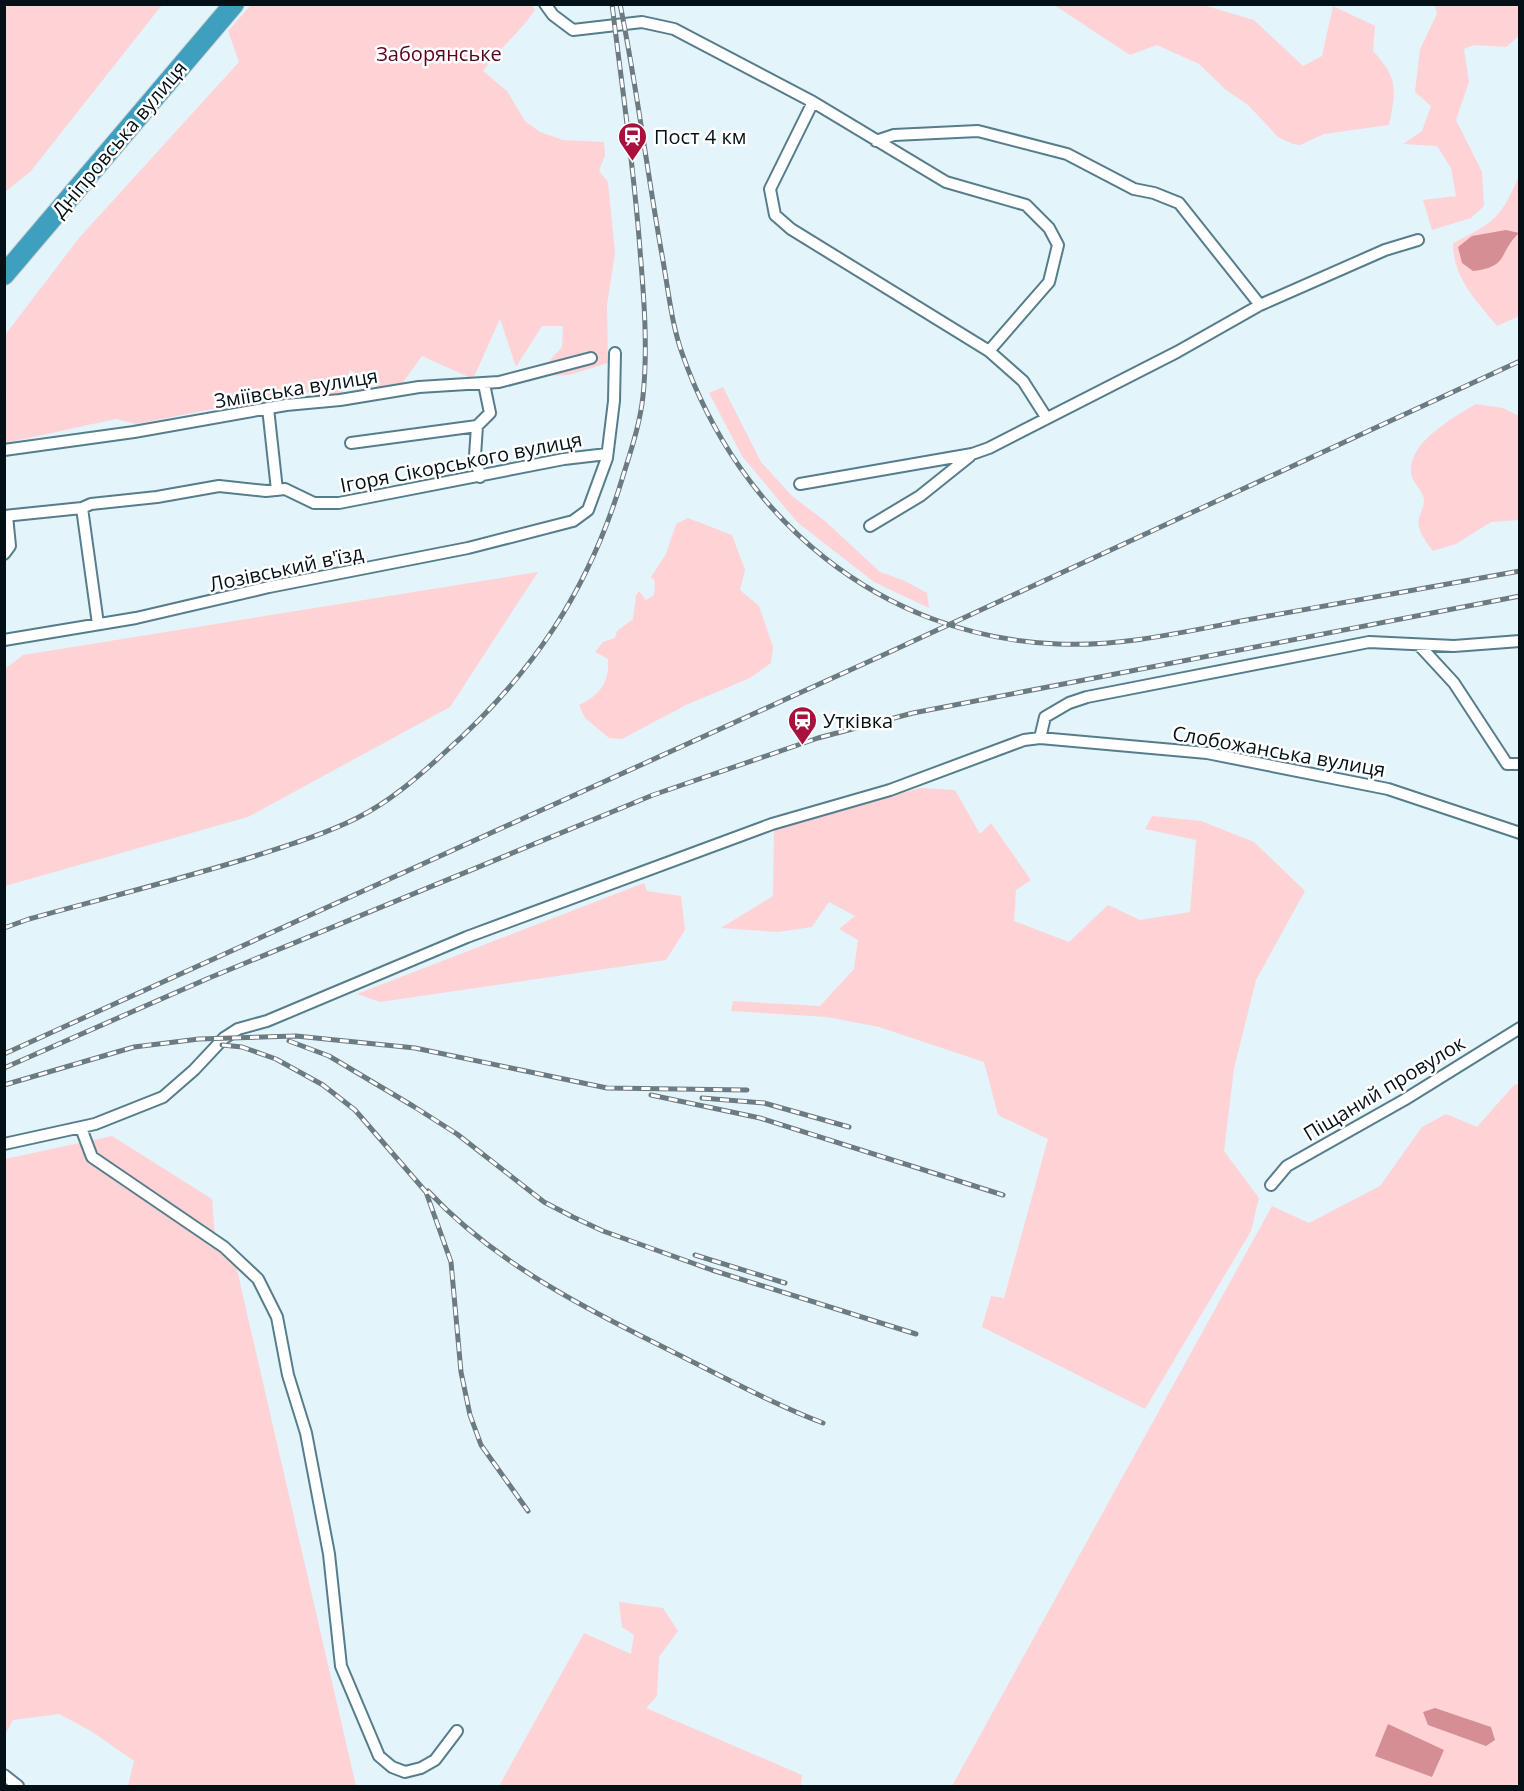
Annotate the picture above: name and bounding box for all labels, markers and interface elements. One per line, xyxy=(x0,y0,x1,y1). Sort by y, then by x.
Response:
park label: Заборянське xyxy=(376,40,502,67)
street label: Дніпровська вулиця xyxy=(45,55,193,223)
station icon: Пост 4 км xyxy=(617,120,649,162)
place label: Пост 4 км xyxy=(654,123,746,150)
street label: Зміївська вулиця xyxy=(212,362,380,414)
street label: Ігоря Сікорського вулиця xyxy=(338,425,584,499)
street label: Лозівський в'їзд xyxy=(207,538,366,597)
station icon: Уткiвка xyxy=(786,704,818,746)
place label: Уткiвка xyxy=(823,707,893,734)
street label: Слобожанська вулиця xyxy=(1170,719,1388,783)
street label: Піщаний провулок xyxy=(1298,1029,1470,1147)

